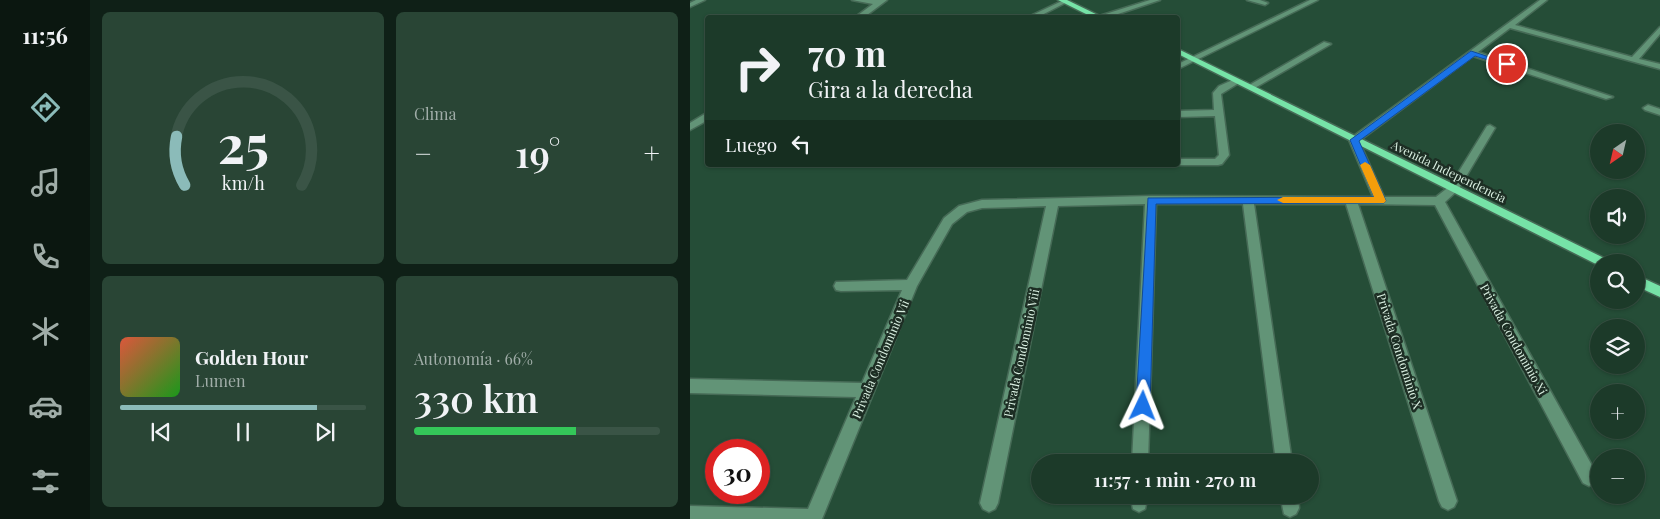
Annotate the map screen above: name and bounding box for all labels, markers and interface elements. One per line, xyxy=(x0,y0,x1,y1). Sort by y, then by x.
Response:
text: 11:56 xyxy=(22,20,68,50)
text: 70 m xyxy=(808,29,886,76)
icon: right xyxy=(725,35,790,100)
pin xyxy=(1486,43,1528,85)
icon: arrive xyxy=(1493,50,1521,78)
text: Gira a la derecha xyxy=(808,74,973,104)
icon: directions xyxy=(28,90,63,125)
text: Clima xyxy=(414,103,456,124)
text: 25 xyxy=(217,108,269,177)
north arrow xyxy=(1590,124,1645,179)
map controls xyxy=(1590,124,1645,504)
text: 19° xyxy=(515,127,561,178)
icon: left xyxy=(787,130,815,158)
text: Luego xyxy=(725,131,777,157)
text: − xyxy=(414,134,432,171)
text: + xyxy=(644,134,660,171)
street label: Avenida Independencia xyxy=(1388,136,1509,206)
icon: music xyxy=(28,165,63,200)
text: km/h xyxy=(222,171,265,194)
button: sound xyxy=(1590,189,1645,244)
icon: phone xyxy=(28,239,63,274)
button: search xyxy=(1590,254,1645,309)
street label: Privada Condominio Xi xyxy=(1477,281,1551,398)
street label: Privada Condominio Viii xyxy=(1000,287,1043,419)
street label: Privada Condominio X xyxy=(1374,291,1426,411)
street label: Privada Condominio Vii xyxy=(848,297,912,421)
icon: climate xyxy=(28,314,63,349)
button: layers xyxy=(1590,319,1645,374)
text: Golden Hour xyxy=(195,344,308,370)
text: Autonomía · 66% xyxy=(414,348,533,369)
text: Lumen xyxy=(195,370,246,391)
text: 330 km xyxy=(414,372,538,423)
position arrow xyxy=(1116,379,1168,431)
button: + xyxy=(1590,384,1645,439)
icon: car xyxy=(28,389,63,424)
icon: previous xyxy=(147,418,175,446)
icon: pause xyxy=(229,418,257,446)
icon: next xyxy=(311,418,339,446)
speed limit sign: 30 xyxy=(705,439,770,504)
button: − xyxy=(1590,449,1645,504)
icon: filters xyxy=(28,464,63,499)
text: 11:57 · 1 min · 270 m xyxy=(1094,466,1256,492)

